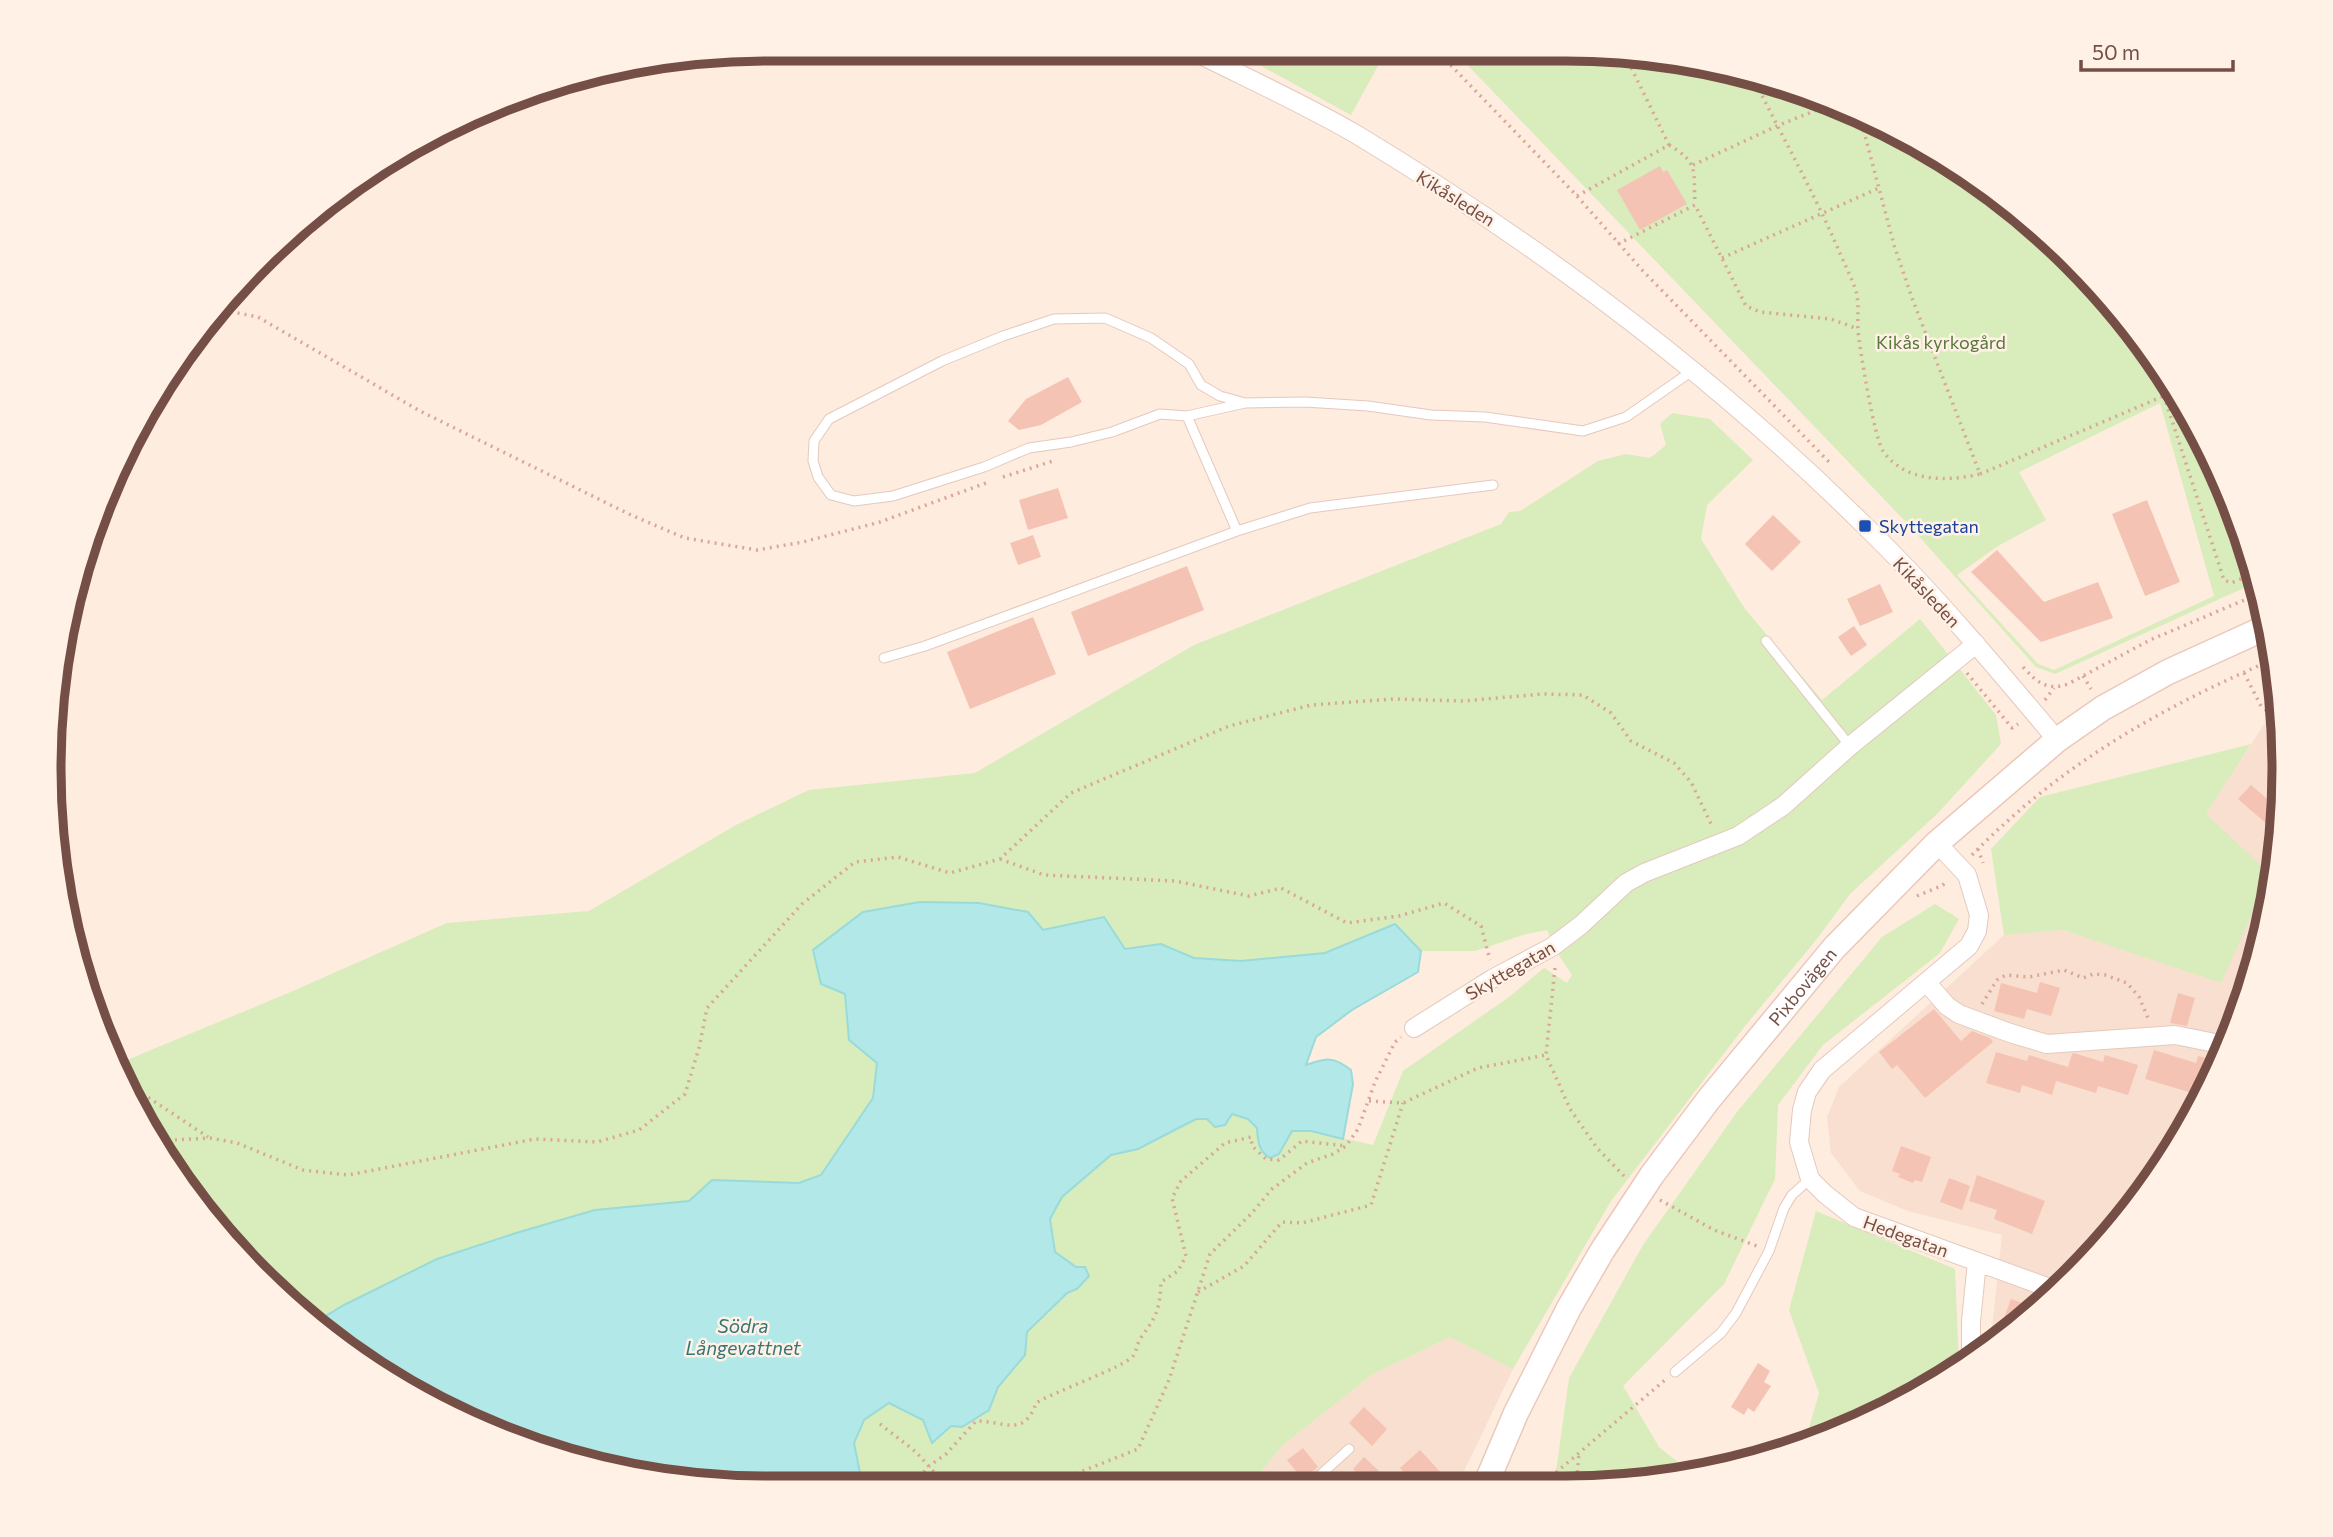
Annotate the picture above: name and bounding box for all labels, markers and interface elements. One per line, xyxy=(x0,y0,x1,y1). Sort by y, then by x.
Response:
scale bar xyxy=(2081,28,2233,72)
text: 50 m xyxy=(2092,39,2140,64)
street label: Kikåsleden xyxy=(1413,165,1499,231)
park label: Kikås kyrkogård xyxy=(1876,331,2006,353)
place label: Skyttegatan xyxy=(1879,515,1979,537)
marker: Skyttegatan xyxy=(1857,518,1873,534)
street label: Kikåsleden xyxy=(1889,552,1965,632)
street label: Skyttegatan xyxy=(1461,935,1559,1005)
street label: Pixbovägen xyxy=(1764,943,1841,1030)
street label: Hedegatan xyxy=(1860,1210,1952,1262)
water label: Södra Långevattnet xyxy=(685,1314,802,1359)

